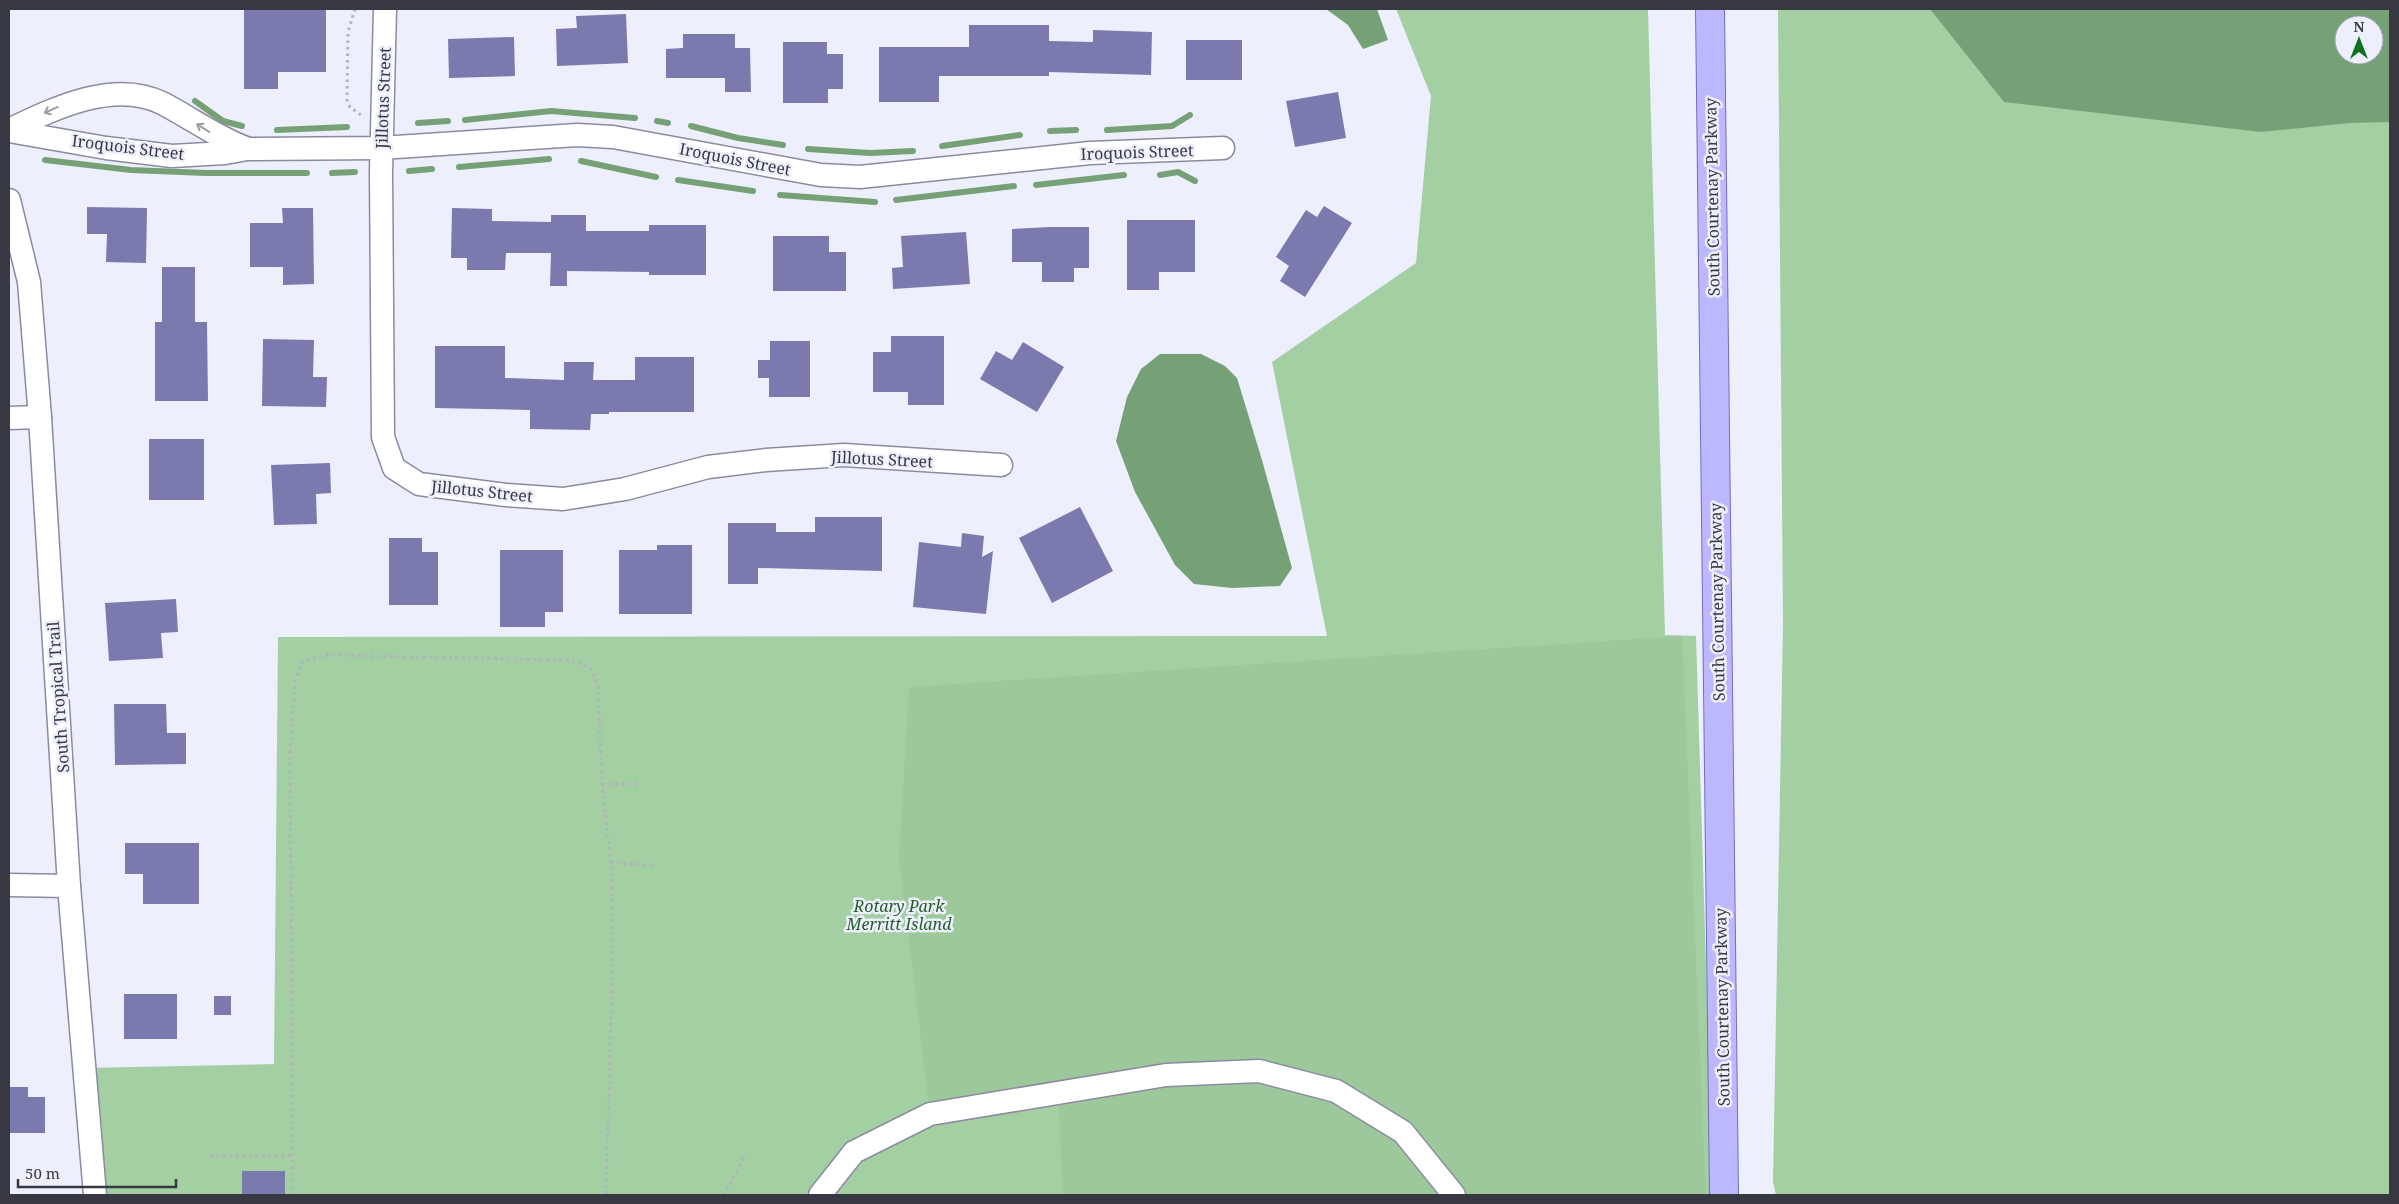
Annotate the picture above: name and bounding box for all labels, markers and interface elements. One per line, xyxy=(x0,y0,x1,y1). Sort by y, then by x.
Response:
north arrow xyxy=(2334,15,2384,65)
text: N xyxy=(2353,17,2365,36)
street label: Jillotus Street xyxy=(370,46,396,150)
street label: South Courtenay Parkway xyxy=(1699,97,1725,296)
one-way arrow xyxy=(44,106,59,115)
one-way arrow xyxy=(197,123,211,133)
street label: Iroquois Street xyxy=(71,129,186,165)
street label: Iroquois Street xyxy=(677,137,793,181)
street label: Iroquois Street xyxy=(1080,139,1194,165)
street label: Jillotus Street xyxy=(830,445,934,473)
street label: Jillotus Street xyxy=(429,475,534,507)
street label: South Courtenay Parkway xyxy=(1704,502,1730,701)
street label: South Tropical Trail xyxy=(42,621,74,773)
park label: Rotary Park Merritt Island xyxy=(846,895,952,935)
street label: South Courtenay Parkway xyxy=(1709,907,1735,1106)
scale bar xyxy=(18,1156,175,1188)
text: 50 m xyxy=(25,1163,60,1183)

